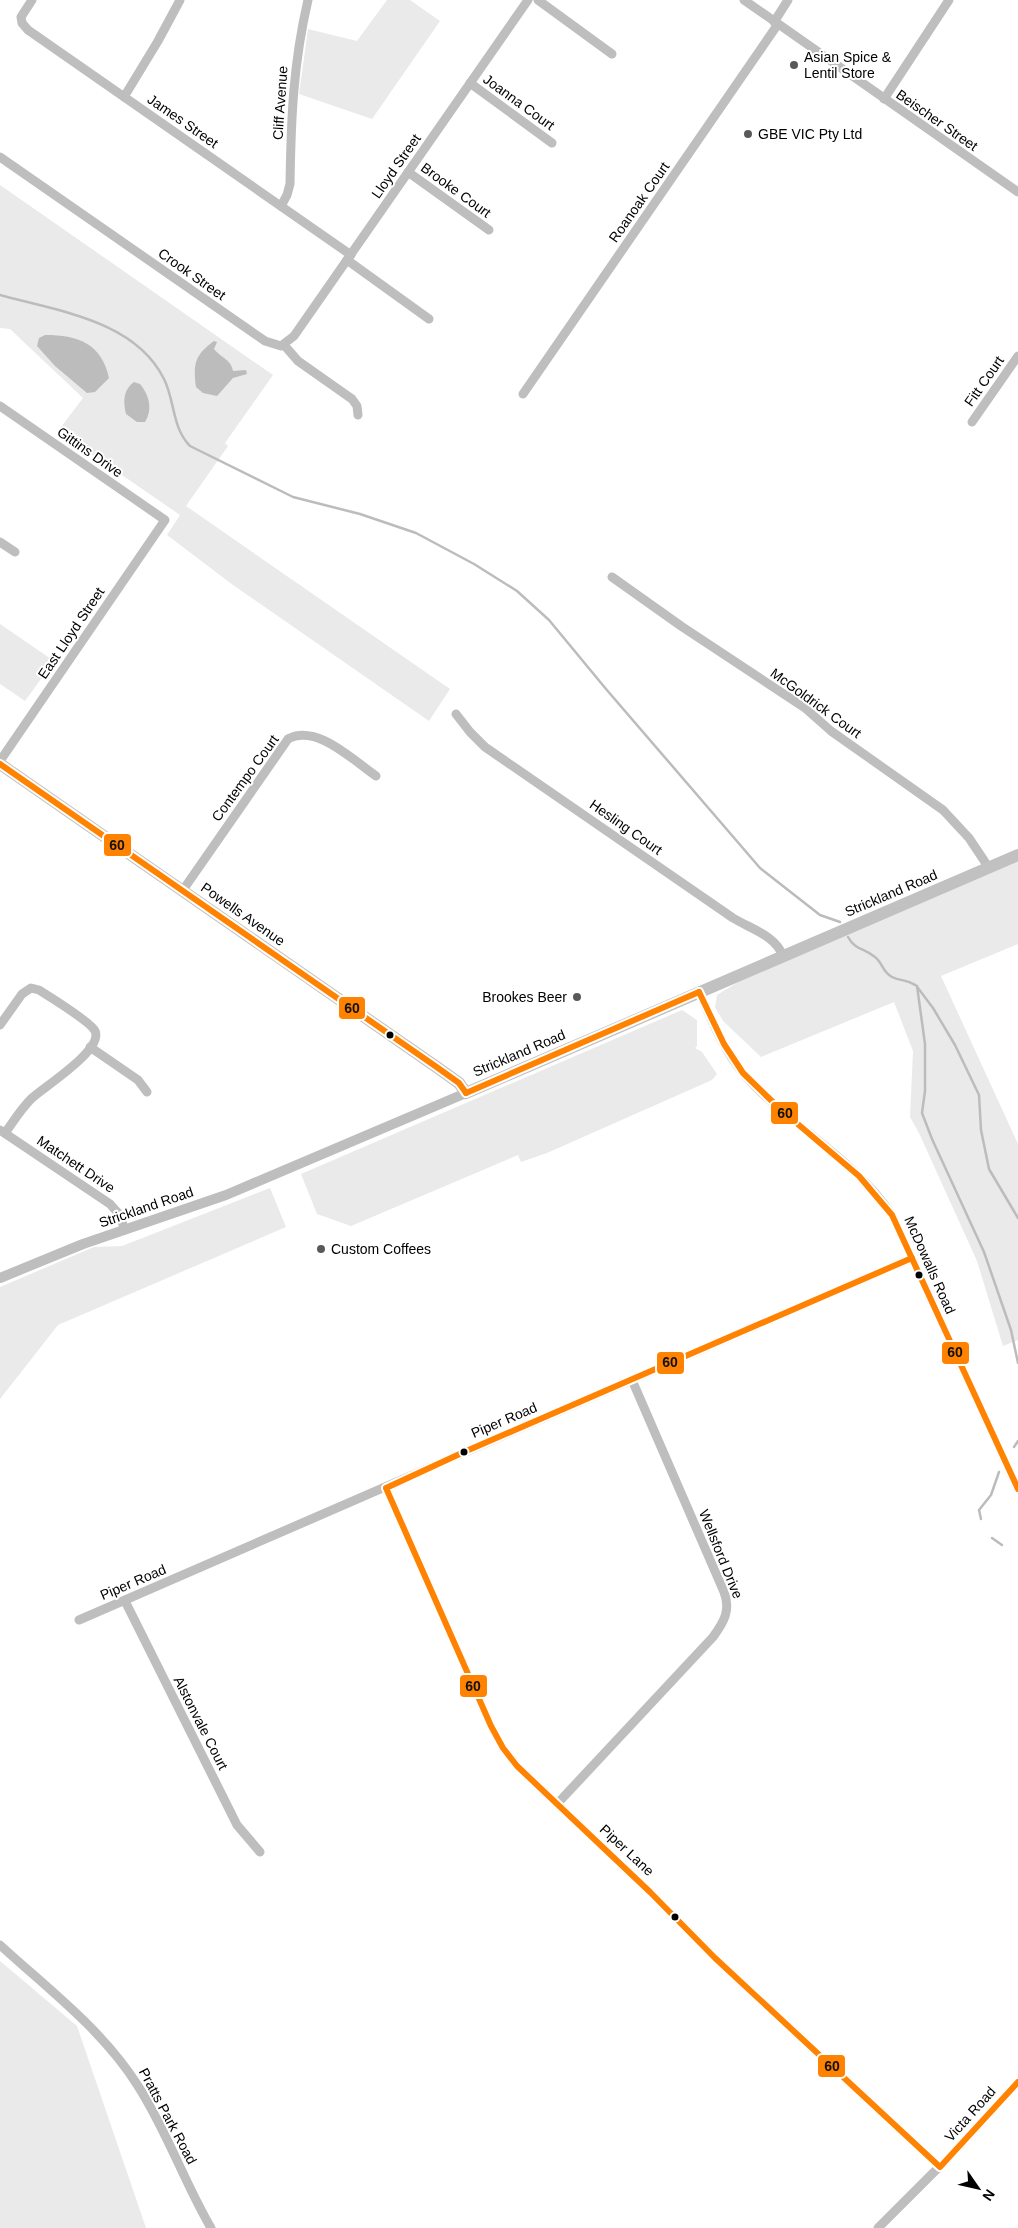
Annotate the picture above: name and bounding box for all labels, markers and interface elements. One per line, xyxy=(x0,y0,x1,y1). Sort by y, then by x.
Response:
place label: Asian Spice & Lentil Store xyxy=(804,49,892,81)
marker: Asian Spice & Lentil Store xyxy=(788,59,800,71)
street label: Cliff Avenue xyxy=(269,65,291,141)
street label: Joanna Court xyxy=(480,71,558,133)
street label: Beischer Street xyxy=(893,86,981,154)
street label: James Street xyxy=(145,91,221,151)
place label: GBE VIC Pty Ltd xyxy=(758,126,862,142)
marker: GBE VIC Pty Ltd xyxy=(742,128,754,140)
street label: Lloyd Street xyxy=(368,131,424,201)
street label: Brooke Court xyxy=(418,159,494,221)
street label: Roanoak Court xyxy=(605,159,673,245)
street label: Crook Street xyxy=(155,245,229,303)
street label: Fitt Court xyxy=(961,353,1007,409)
street label: Gittins Drive xyxy=(54,424,126,481)
street label: East Lloyd Street xyxy=(35,584,107,682)
street label: McGoldrick Court xyxy=(768,665,865,741)
street label: Contempo Court xyxy=(208,732,282,824)
street label: Hesling Court xyxy=(587,796,665,858)
line badge: 60 xyxy=(103,833,132,857)
text: 60 xyxy=(109,837,125,853)
street label: Strickland Road xyxy=(842,866,940,920)
street label: Powells Avenue xyxy=(198,879,288,949)
place label: Brookes Beer xyxy=(482,989,567,1005)
marker: Brookes Beer xyxy=(571,991,583,1003)
line badge: 60 xyxy=(338,996,366,1020)
text: 60 xyxy=(344,1000,360,1016)
street label: Strickland Road xyxy=(470,1026,568,1080)
unlabelled marker xyxy=(385,1030,395,1040)
line badge: 60 xyxy=(770,1101,799,1125)
text: 60 xyxy=(777,1105,793,1121)
street label: Matchett Drive xyxy=(34,1132,118,1196)
street label: Strickland Road xyxy=(97,1183,195,1231)
street label: McDowalls Road xyxy=(901,1214,959,1316)
place label: Custom Coffees xyxy=(331,1241,431,1257)
marker: Custom Coffees xyxy=(315,1243,327,1255)
unlabelled marker xyxy=(914,1270,924,1280)
line badge: 60 xyxy=(941,1341,970,1365)
text: 60 xyxy=(947,1344,963,1360)
line badge: 60 xyxy=(656,1351,685,1375)
text: 60 xyxy=(662,1354,678,1370)
street label: Piper Road xyxy=(469,1399,539,1441)
unlabelled marker xyxy=(459,1447,469,1457)
street label: Wellsford Drive xyxy=(696,1507,746,1601)
street label: Piper Road xyxy=(98,1561,168,1603)
street label: Alstonvale Court xyxy=(171,1674,231,1772)
line badge: 60 xyxy=(459,1674,488,1698)
text: 60 xyxy=(465,1678,481,1694)
street label: Piper Lane xyxy=(597,1821,657,1879)
unlabelled marker xyxy=(670,1912,680,1922)
line badge: 60 xyxy=(817,2054,846,2078)
text: 60 xyxy=(824,2058,840,2074)
street label: Pratts Park Road xyxy=(136,2065,200,2167)
street label: Victa Road xyxy=(941,2083,999,2145)
north arrow xyxy=(953,2163,1003,2213)
text: N xyxy=(979,2187,998,2204)

